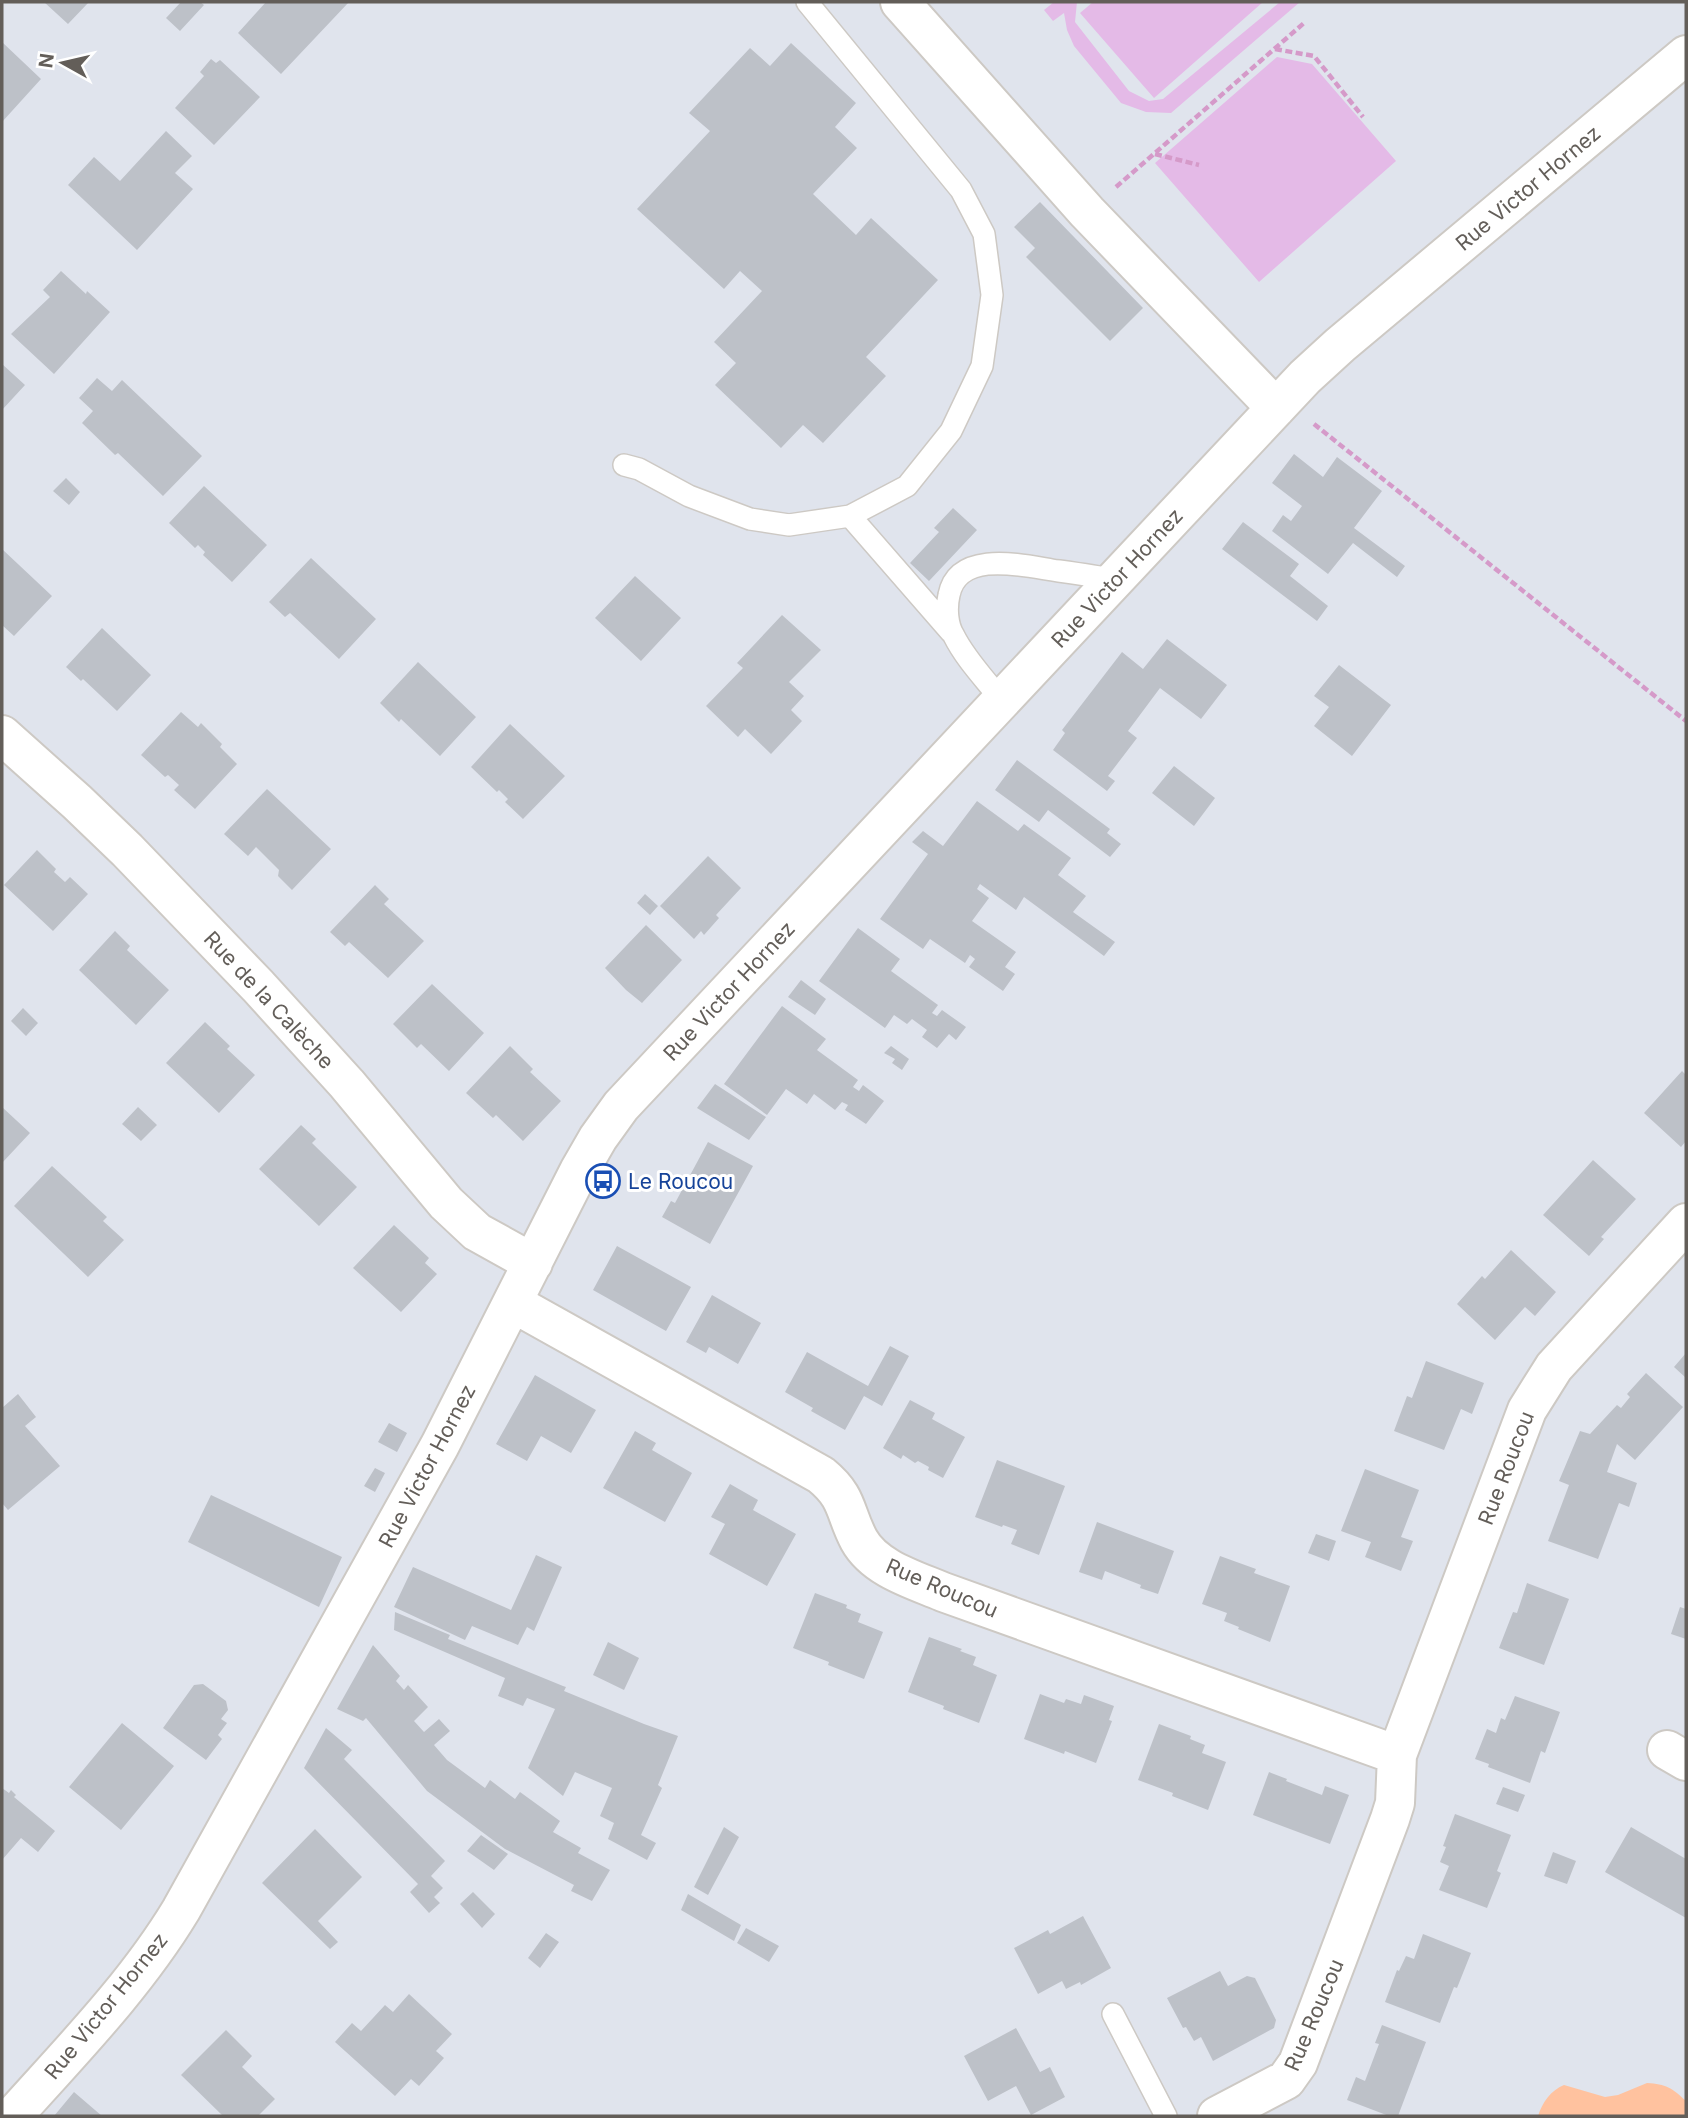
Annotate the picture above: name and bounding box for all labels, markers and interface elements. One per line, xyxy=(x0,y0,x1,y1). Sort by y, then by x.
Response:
north arrow xyxy=(28,28,98,98)
text: N xyxy=(34,52,59,69)
street label: Rue Victor Hornez xyxy=(1451,120,1605,256)
street label: Rue Victor Hornez xyxy=(1046,503,1188,653)
street label: Rue Victor Hornez xyxy=(658,916,800,1066)
street label: Rue de la Calèche xyxy=(199,926,339,1074)
bus stop icon: Le Roucou xyxy=(584,1162,622,1200)
place label: Le Roucou xyxy=(628,1169,733,1194)
street label: Rue Victor Hornez xyxy=(373,1380,481,1552)
street label: Rue Roucou xyxy=(1473,1408,1539,1528)
street label: Rue Roucou xyxy=(882,1553,1002,1623)
street label: Rue Victor Hornez xyxy=(39,1928,173,2084)
street label: Rue Roucou xyxy=(1279,1955,1349,2075)

